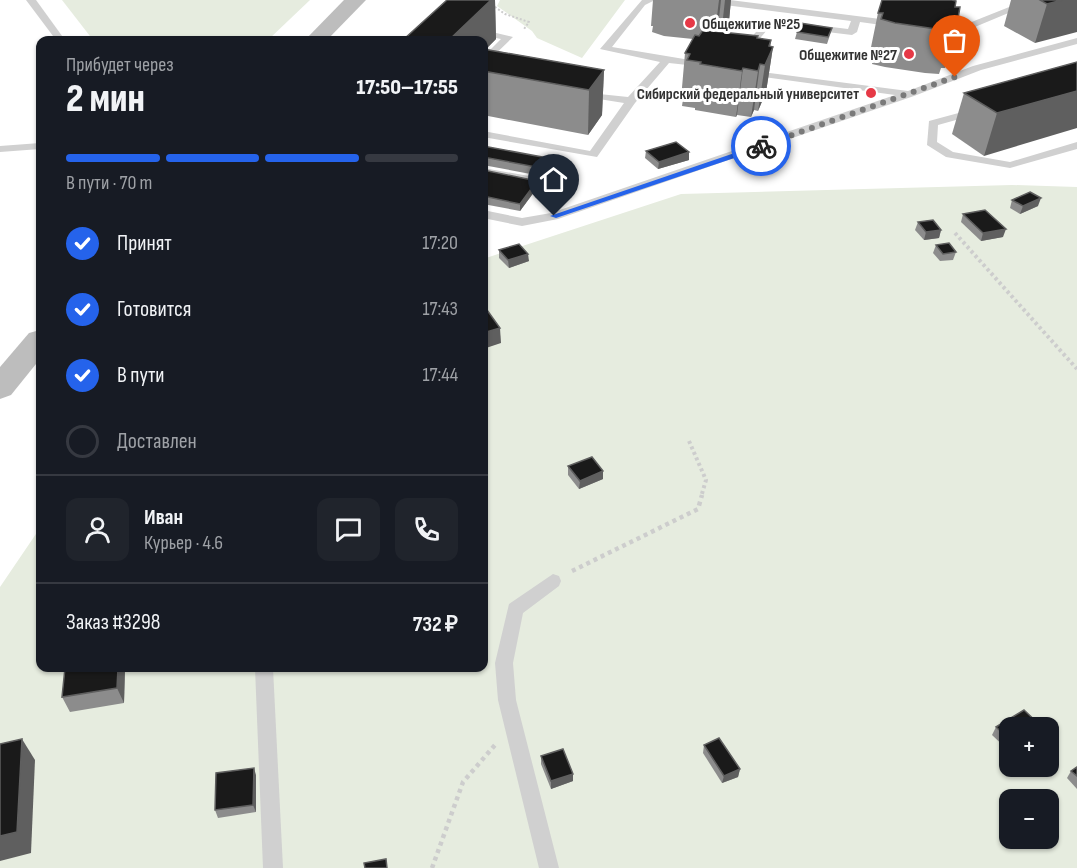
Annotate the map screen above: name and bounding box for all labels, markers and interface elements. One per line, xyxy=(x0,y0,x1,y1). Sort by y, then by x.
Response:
place label: Общежитие №25 xyxy=(702,15,800,34)
pin xyxy=(929,15,980,77)
marker: Общежитие №25 xyxy=(683,16,697,30)
icon: bag xyxy=(938,24,971,57)
place label: Общежитие №27 xyxy=(799,46,897,65)
marker: Общежитие №27 xyxy=(902,47,916,61)
text: Прибудет через xyxy=(66,53,174,77)
text: 17:50–17:55 xyxy=(356,74,458,101)
text: 2 мин xyxy=(66,76,145,123)
place label: Сибирский федеральный университет xyxy=(637,85,859,104)
marker: Сибирский федеральный университет xyxy=(864,86,878,100)
courier xyxy=(731,116,791,176)
icon: bike xyxy=(745,130,778,163)
pin xyxy=(528,154,579,216)
icon: home xyxy=(537,163,570,196)
text: В пути · 70 m xyxy=(66,171,152,195)
icon: check xyxy=(66,227,99,260)
text: Принят xyxy=(117,230,172,257)
text: 17:20 xyxy=(422,231,458,255)
icon: check xyxy=(66,293,99,326)
text: Готовится xyxy=(117,296,191,323)
text: 17:43 xyxy=(423,297,458,321)
icon: check xyxy=(66,359,99,392)
text: В пути xyxy=(117,362,165,389)
text: 17:44 xyxy=(423,363,458,387)
text: Доставлен xyxy=(117,428,197,455)
button: person xyxy=(66,498,129,561)
button: chat xyxy=(317,498,380,561)
button: phone xyxy=(395,498,458,561)
text: Иван xyxy=(144,504,183,531)
text: Курьер · 4.6 xyxy=(144,531,223,555)
text: Заказ #3298 xyxy=(66,609,160,636)
text: 732 ₽ xyxy=(413,611,458,638)
map controls xyxy=(999,717,1059,849)
button: + xyxy=(999,717,1059,777)
button: − xyxy=(999,789,1059,849)

